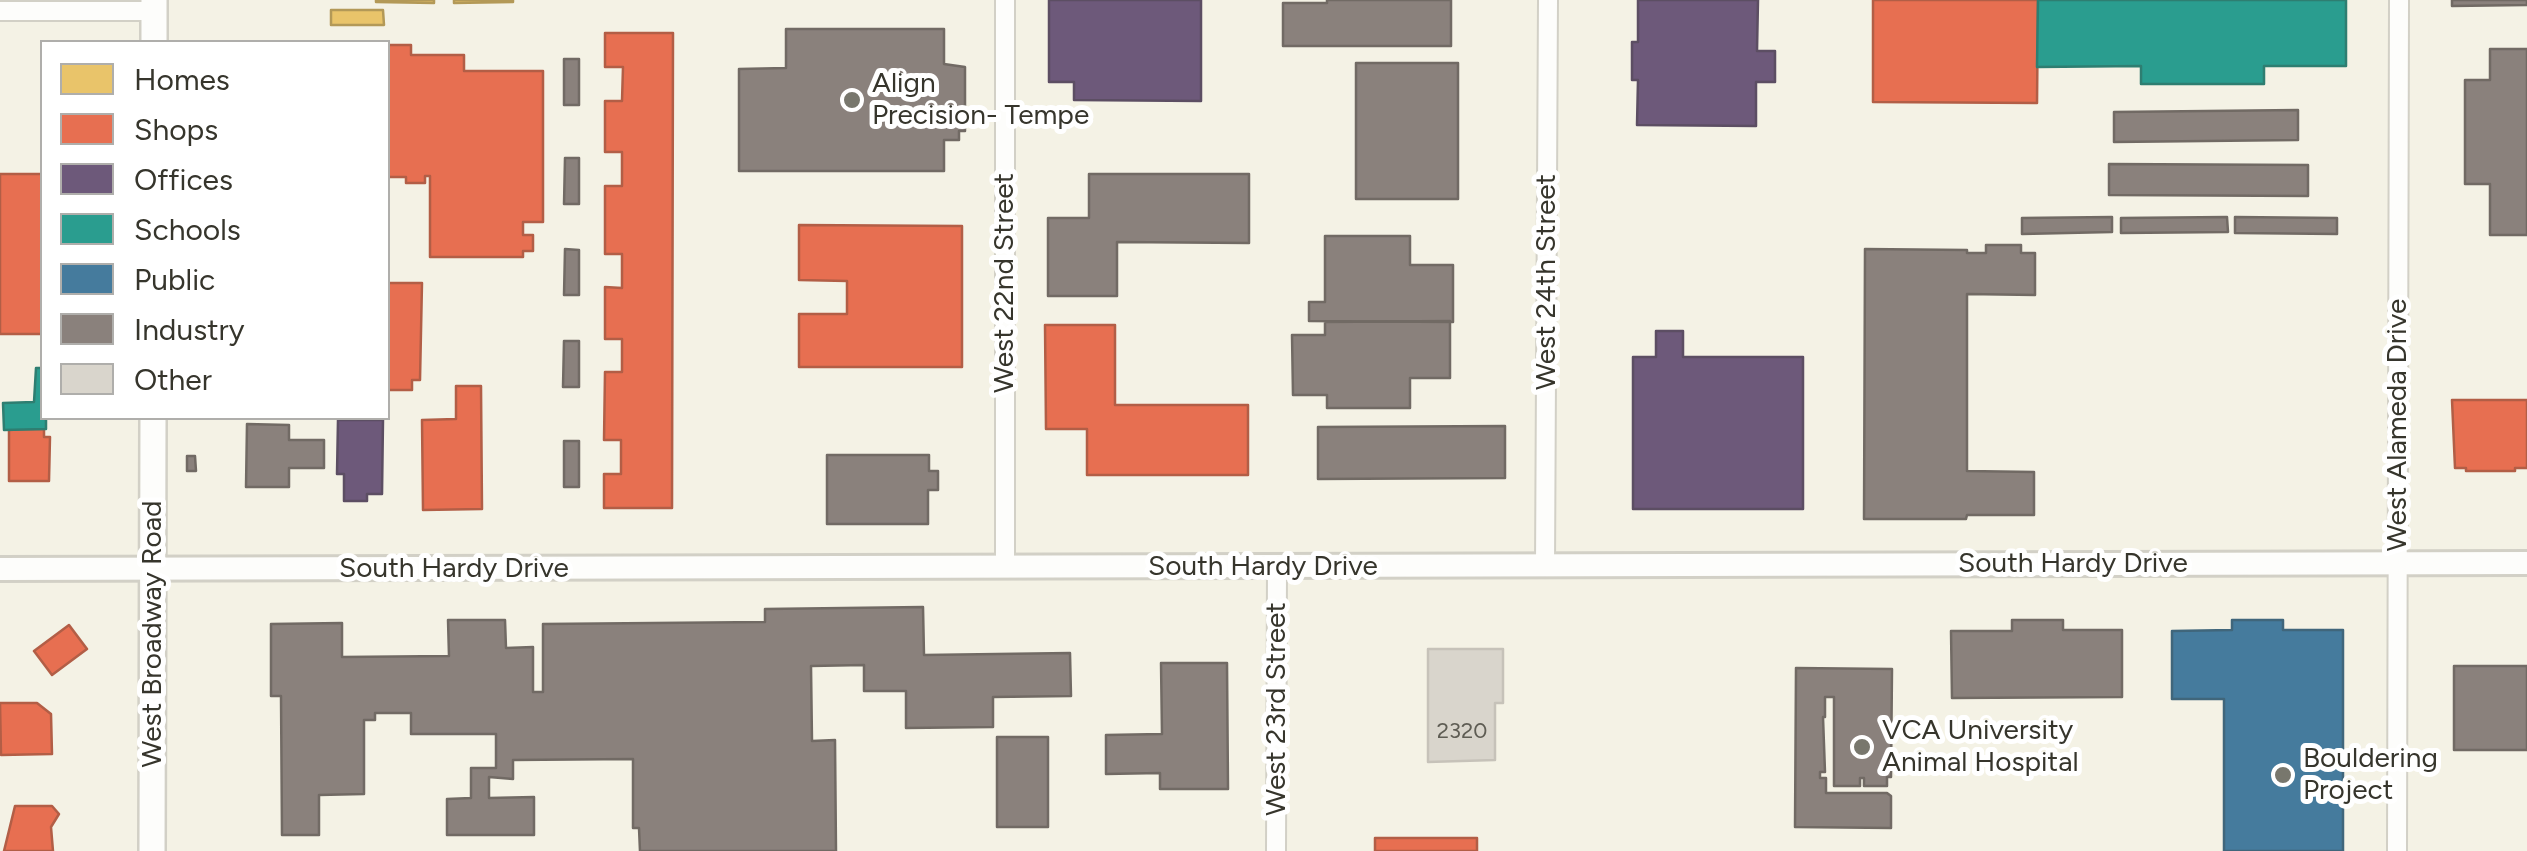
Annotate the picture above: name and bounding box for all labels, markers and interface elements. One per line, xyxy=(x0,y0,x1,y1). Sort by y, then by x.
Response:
legend xyxy=(40,40,390,420)
text: Homes xyxy=(134,61,230,98)
place label: Align Precision- Tempe xyxy=(872,67,1089,133)
marker: Align Precision- Tempe xyxy=(841,89,863,111)
text: Shops xyxy=(134,111,218,148)
text: Offices xyxy=(134,161,233,198)
street label: West 22nd Street xyxy=(988,173,1022,393)
street label: West 24th Street xyxy=(1530,174,1564,390)
text: Schools xyxy=(134,211,241,248)
text: Public xyxy=(134,261,215,298)
street label: West Alameda Drive xyxy=(2381,299,2415,551)
text: Industry xyxy=(134,311,244,348)
text: Other xyxy=(134,361,212,398)
street label: West Broadway Road xyxy=(136,501,170,767)
street label: South Hardy Drive xyxy=(1958,547,2188,581)
street label: South Hardy Drive xyxy=(1148,550,1378,584)
street label: South Hardy Drive xyxy=(339,552,569,586)
street label: West 23rd Street xyxy=(1260,602,1294,816)
place label: VCA University Animal Hospital xyxy=(1882,714,2079,780)
house number: 2320 xyxy=(1437,719,1487,745)
marker: VCA University Animal Hospital xyxy=(1851,736,1873,758)
place label: Bouldering Project xyxy=(2303,742,2438,808)
marker: Bouldering Project xyxy=(2272,764,2294,786)

